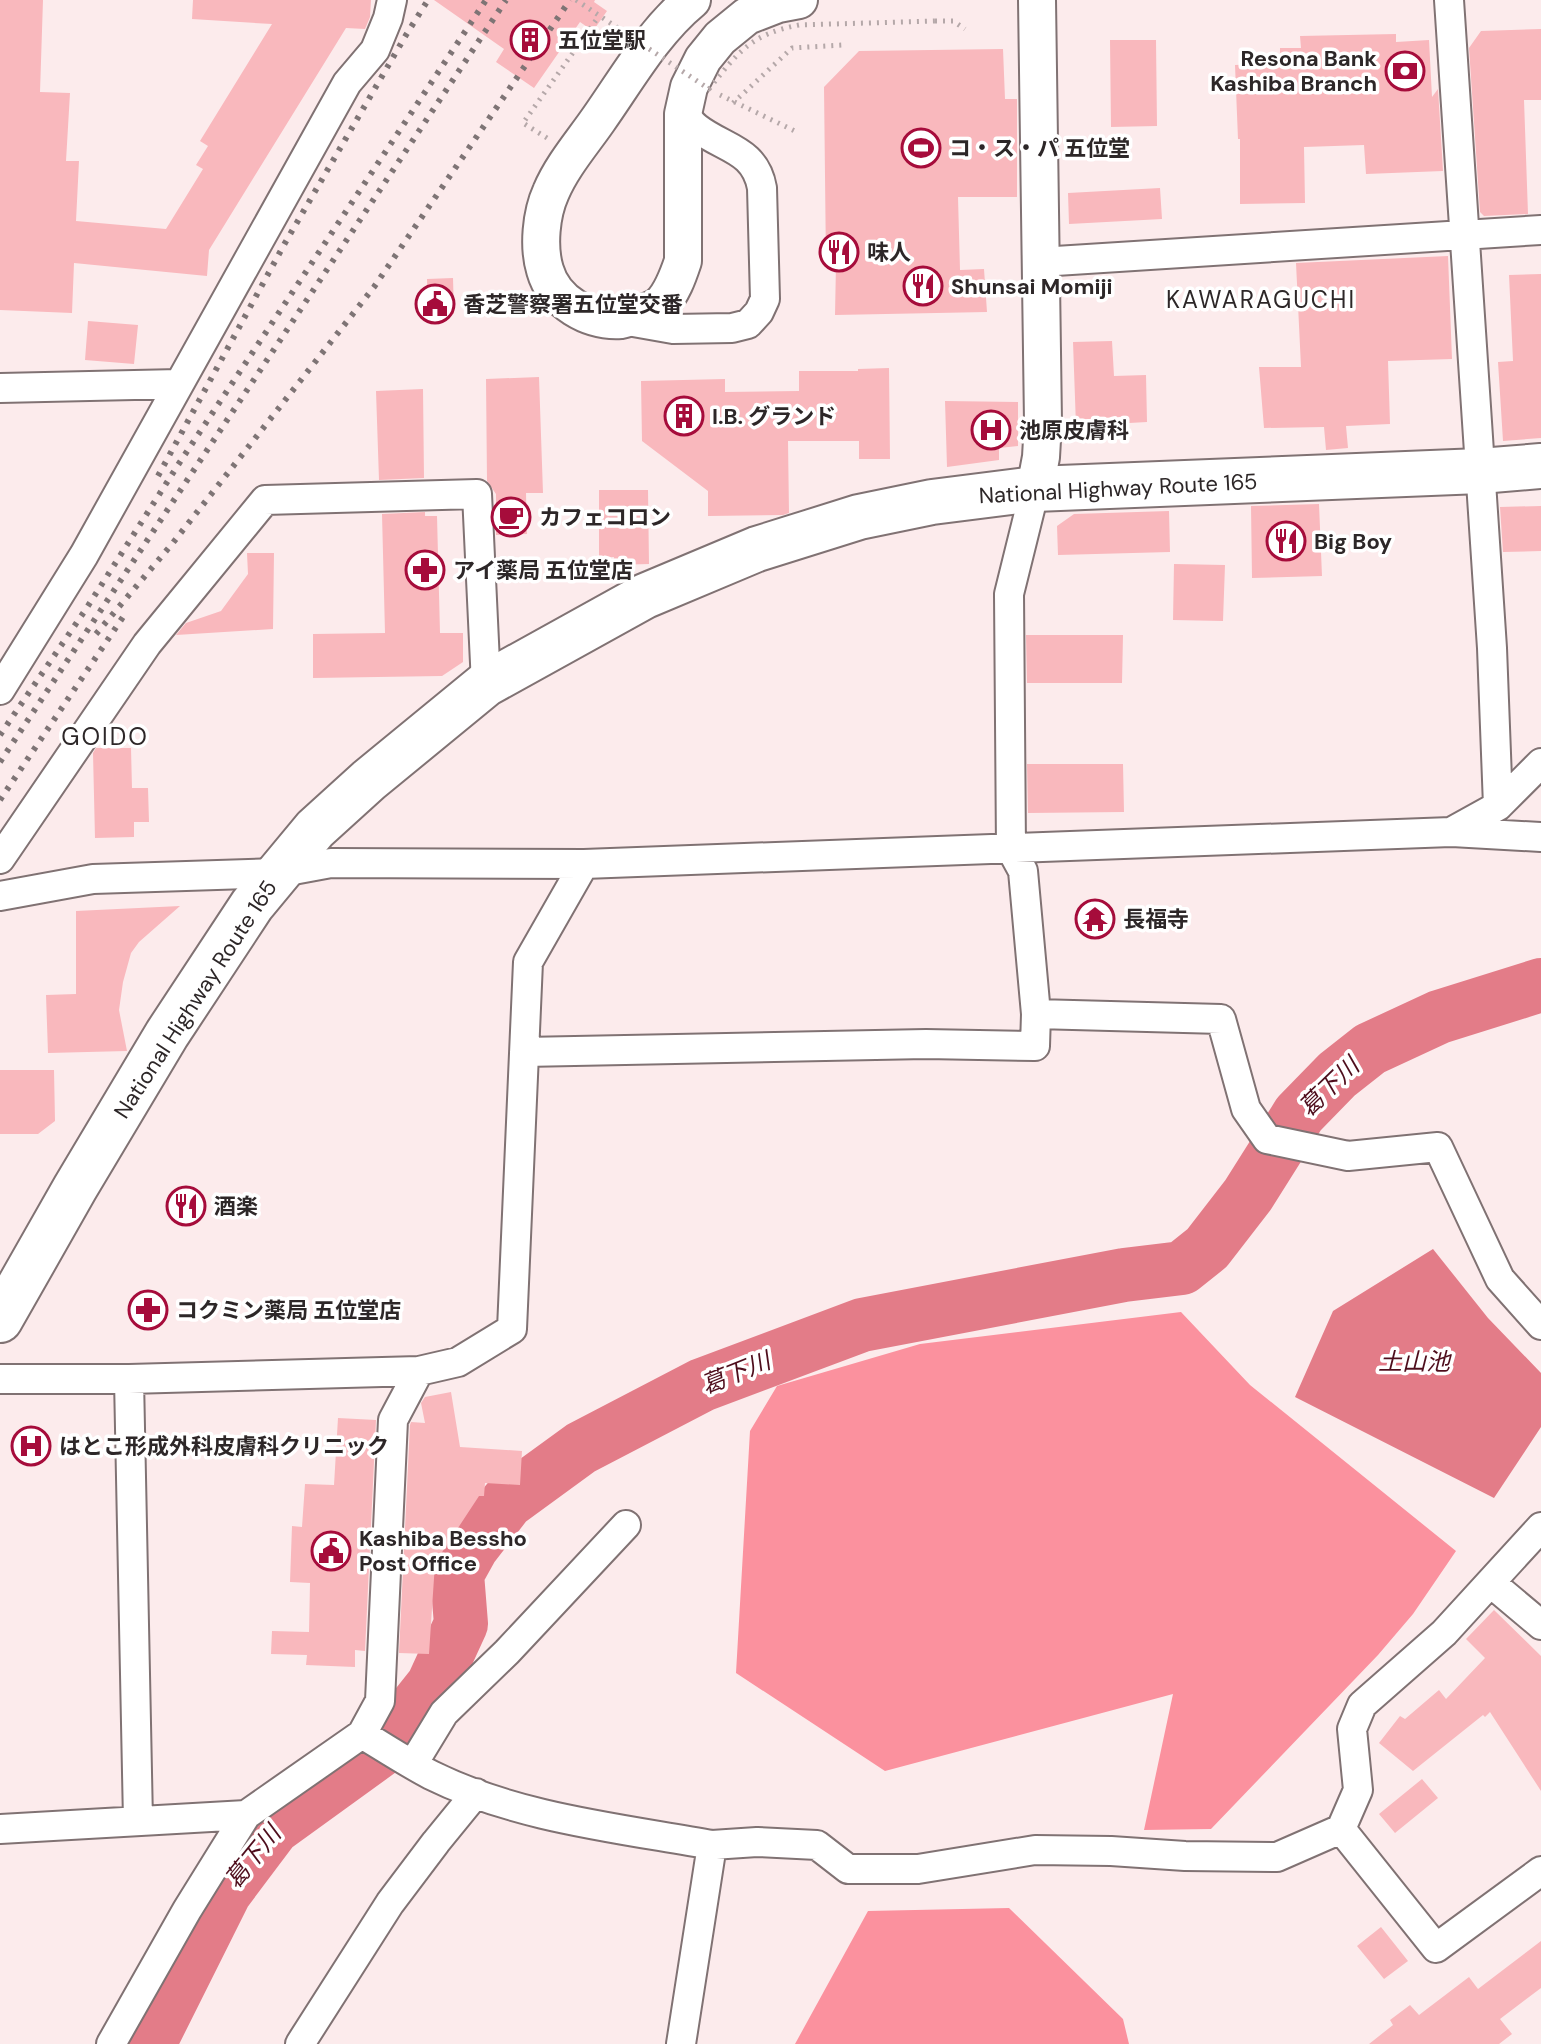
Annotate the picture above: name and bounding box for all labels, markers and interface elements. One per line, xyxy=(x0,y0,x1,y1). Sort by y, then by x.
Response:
building icon: 五位堂駅 xyxy=(509,19,551,61)
place label: 五位堂駅 xyxy=(558,26,646,55)
place label: Resona Bank Kashiba Branch xyxy=(1210,44,1377,98)
bank icon: Resona Bank Kashiba Branch xyxy=(1384,50,1426,92)
sports icon: コ・ス・パ 五位堂 xyxy=(900,127,942,169)
place label: コ・ス・パ 五位堂 xyxy=(949,134,1130,163)
restaurant icon: 味人 xyxy=(818,231,860,273)
place label: 味人 xyxy=(867,238,911,267)
restaurant icon: Shunsai Momiji xyxy=(902,265,944,307)
place label: Shunsai Momiji xyxy=(951,272,1113,301)
public building icon: 香芝警察署五位堂交番 xyxy=(414,283,456,325)
district label: KAWARAGUCHI xyxy=(1166,284,1356,315)
place label: 香芝警察署五位堂交番 xyxy=(463,290,683,319)
building icon: I.B. グランド xyxy=(663,395,705,437)
place label: I.B. グランド xyxy=(712,402,836,431)
hospital icon: 池原皮膚科 xyxy=(970,409,1012,451)
place label: 池原皮膚科 xyxy=(1019,416,1129,445)
street label: National Highway Route 165 xyxy=(978,467,1258,510)
cafe icon: カフェコロン xyxy=(490,496,532,538)
place label: カフェコロン xyxy=(539,503,671,532)
restaurant icon: Big Boy xyxy=(1265,520,1307,562)
place label: Big Boy xyxy=(1314,527,1392,556)
pharmacy icon: アイ薬局 五位堂店 xyxy=(404,549,446,591)
place label: アイ薬局 五位堂店 xyxy=(453,556,633,585)
district label: GOIDO xyxy=(61,721,149,752)
street label: National Highway Route 165 xyxy=(107,874,284,1124)
temple icon: 長福寺 xyxy=(1074,898,1116,940)
place label: 長福寺 xyxy=(1123,905,1189,934)
water label: 葛下川 xyxy=(1292,1048,1367,1123)
restaurant icon: 酒楽 xyxy=(165,1185,207,1227)
place label: 酒楽 xyxy=(214,1192,258,1221)
pharmacy icon: コクミン薬局 五位堂店 xyxy=(127,1289,169,1331)
place label: コクミン薬局 五位堂店 xyxy=(176,1296,401,1325)
water label: 葛下川 xyxy=(697,1344,778,1400)
water label: 土山池 xyxy=(1378,1346,1452,1377)
hospital icon: はとこ形成外科皮膚科クリニック xyxy=(10,1425,52,1467)
place label: はとこ形成外科皮膚科クリニック xyxy=(59,1432,389,1461)
place label: Kashiba Bessho Post Office xyxy=(359,1524,527,1578)
public building icon: Kashiba Bessho Post Office xyxy=(310,1530,352,1572)
water label: 葛下川 xyxy=(218,1817,289,1894)

